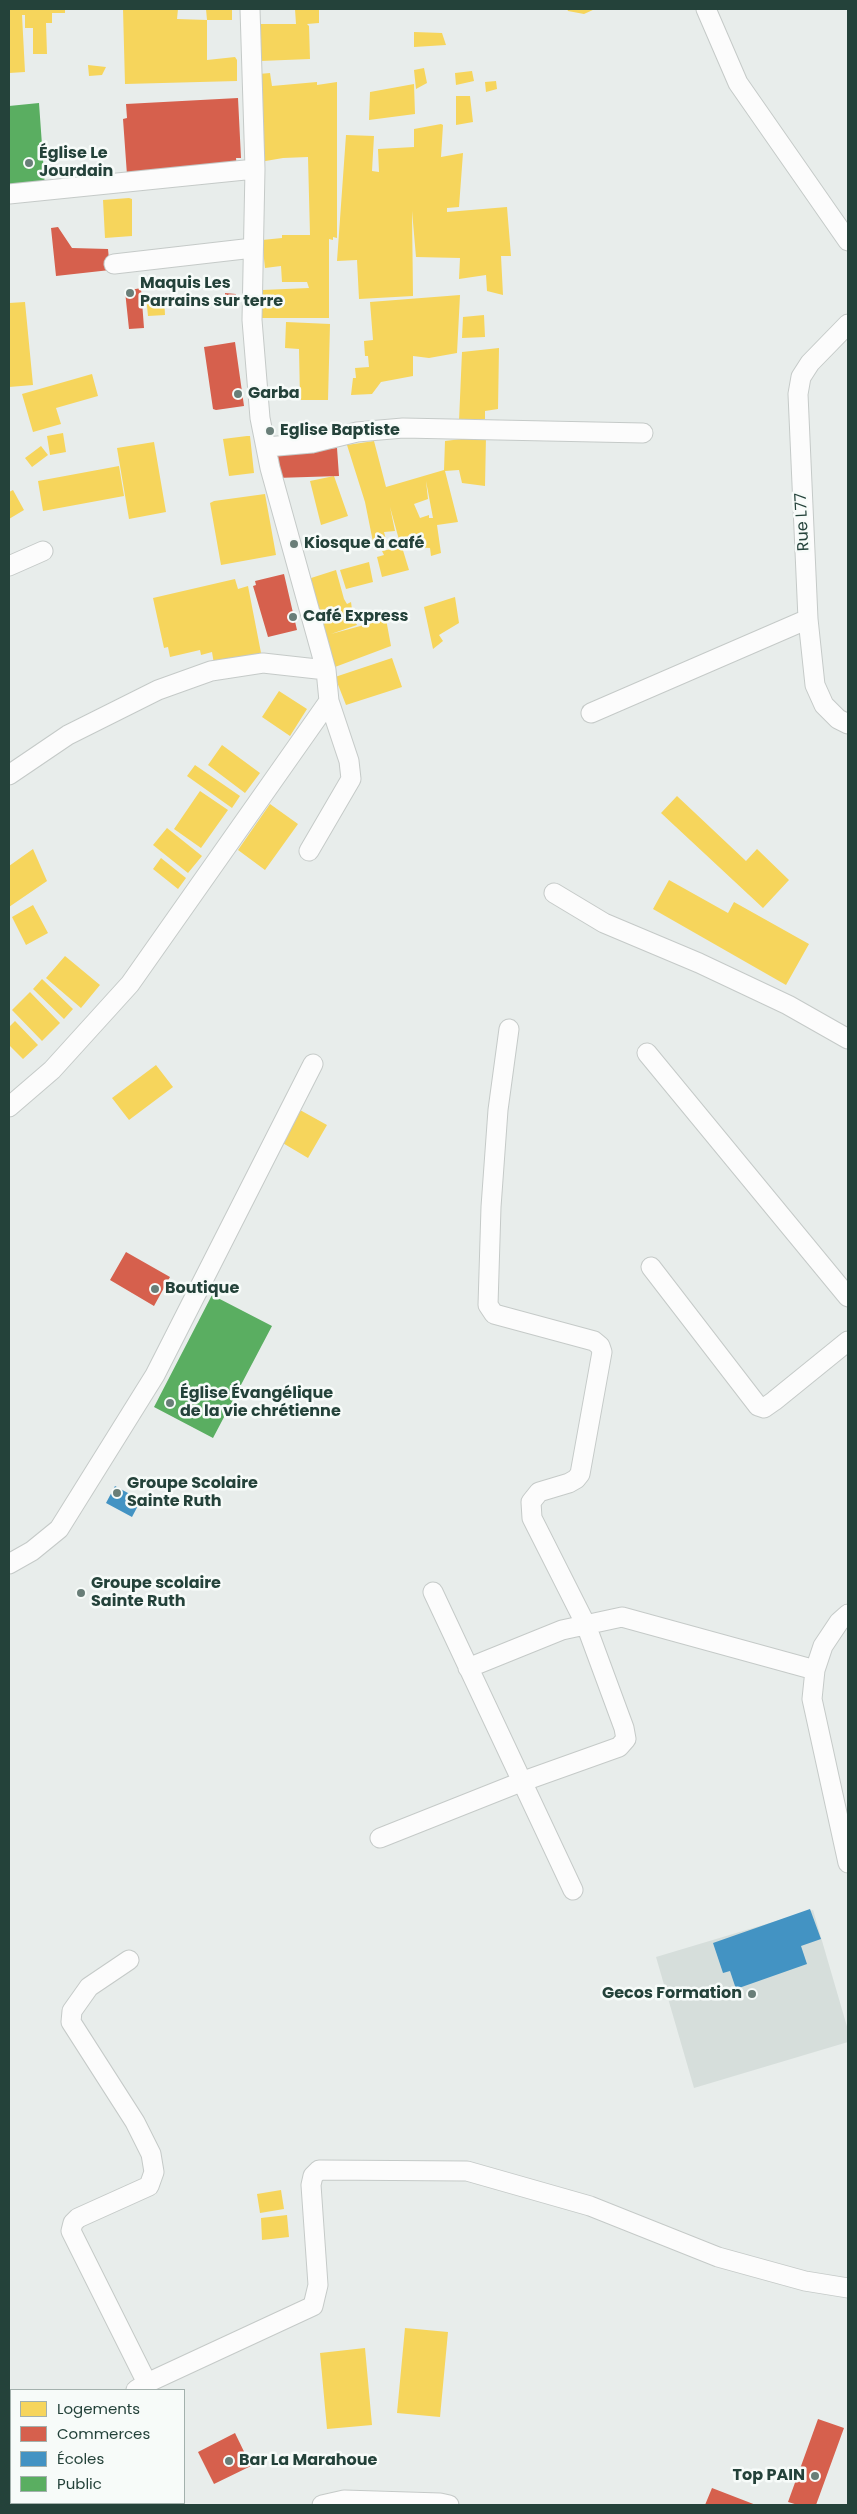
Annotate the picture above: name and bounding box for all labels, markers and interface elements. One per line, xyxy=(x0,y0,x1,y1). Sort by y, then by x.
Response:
place label: Église Le Jourdain xyxy=(39,144,113,182)
marker: Église Le Jourdain xyxy=(23,157,35,169)
place label: Maquis Les Parrains sur terre xyxy=(140,274,283,312)
marker: Maquis Les Parrains sur terre xyxy=(124,287,136,299)
place label: Garba xyxy=(248,384,300,404)
marker: Garba xyxy=(232,388,244,400)
place label: Eglise Baptiste xyxy=(280,421,400,441)
marker: Eglise Baptiste xyxy=(264,425,276,437)
street label: Rue L77 xyxy=(792,492,814,552)
place label: Kiosque à café xyxy=(304,534,424,554)
marker: Kiosque à café xyxy=(288,538,300,550)
place label: Café Express xyxy=(303,607,409,627)
marker: Café Express xyxy=(287,611,299,623)
place label: Boutique xyxy=(165,1279,239,1299)
marker: Boutique xyxy=(149,1283,161,1295)
place label: Église Évangélique de la vie chrétienne xyxy=(180,1384,341,1422)
marker: Église Évangélique de la vie chrétienne xyxy=(164,1397,176,1409)
place label: Groupe Scolaire Sainte Ruth xyxy=(127,1474,258,1512)
marker: Groupe Scolaire Sainte Ruth xyxy=(111,1487,123,1499)
place label: Groupe scolaire Sainte Ruth xyxy=(91,1574,221,1612)
marker: Groupe scolaire Sainte Ruth xyxy=(75,1587,87,1599)
place label: Gecos Formation xyxy=(602,1984,742,2004)
marker: Gecos Formation xyxy=(746,1988,758,2000)
legend xyxy=(10,2389,185,2504)
text: Logements xyxy=(57,2398,140,2419)
text: Commerces xyxy=(57,2423,150,2444)
text: Écoles xyxy=(57,2448,104,2469)
place label: Bar La Marahoue xyxy=(239,2451,377,2471)
marker: Bar La Marahoue xyxy=(223,2455,235,2467)
place label: Top PAIN xyxy=(733,2466,805,2486)
marker: Top PAIN xyxy=(809,2470,821,2482)
text: Public xyxy=(57,2473,102,2494)

